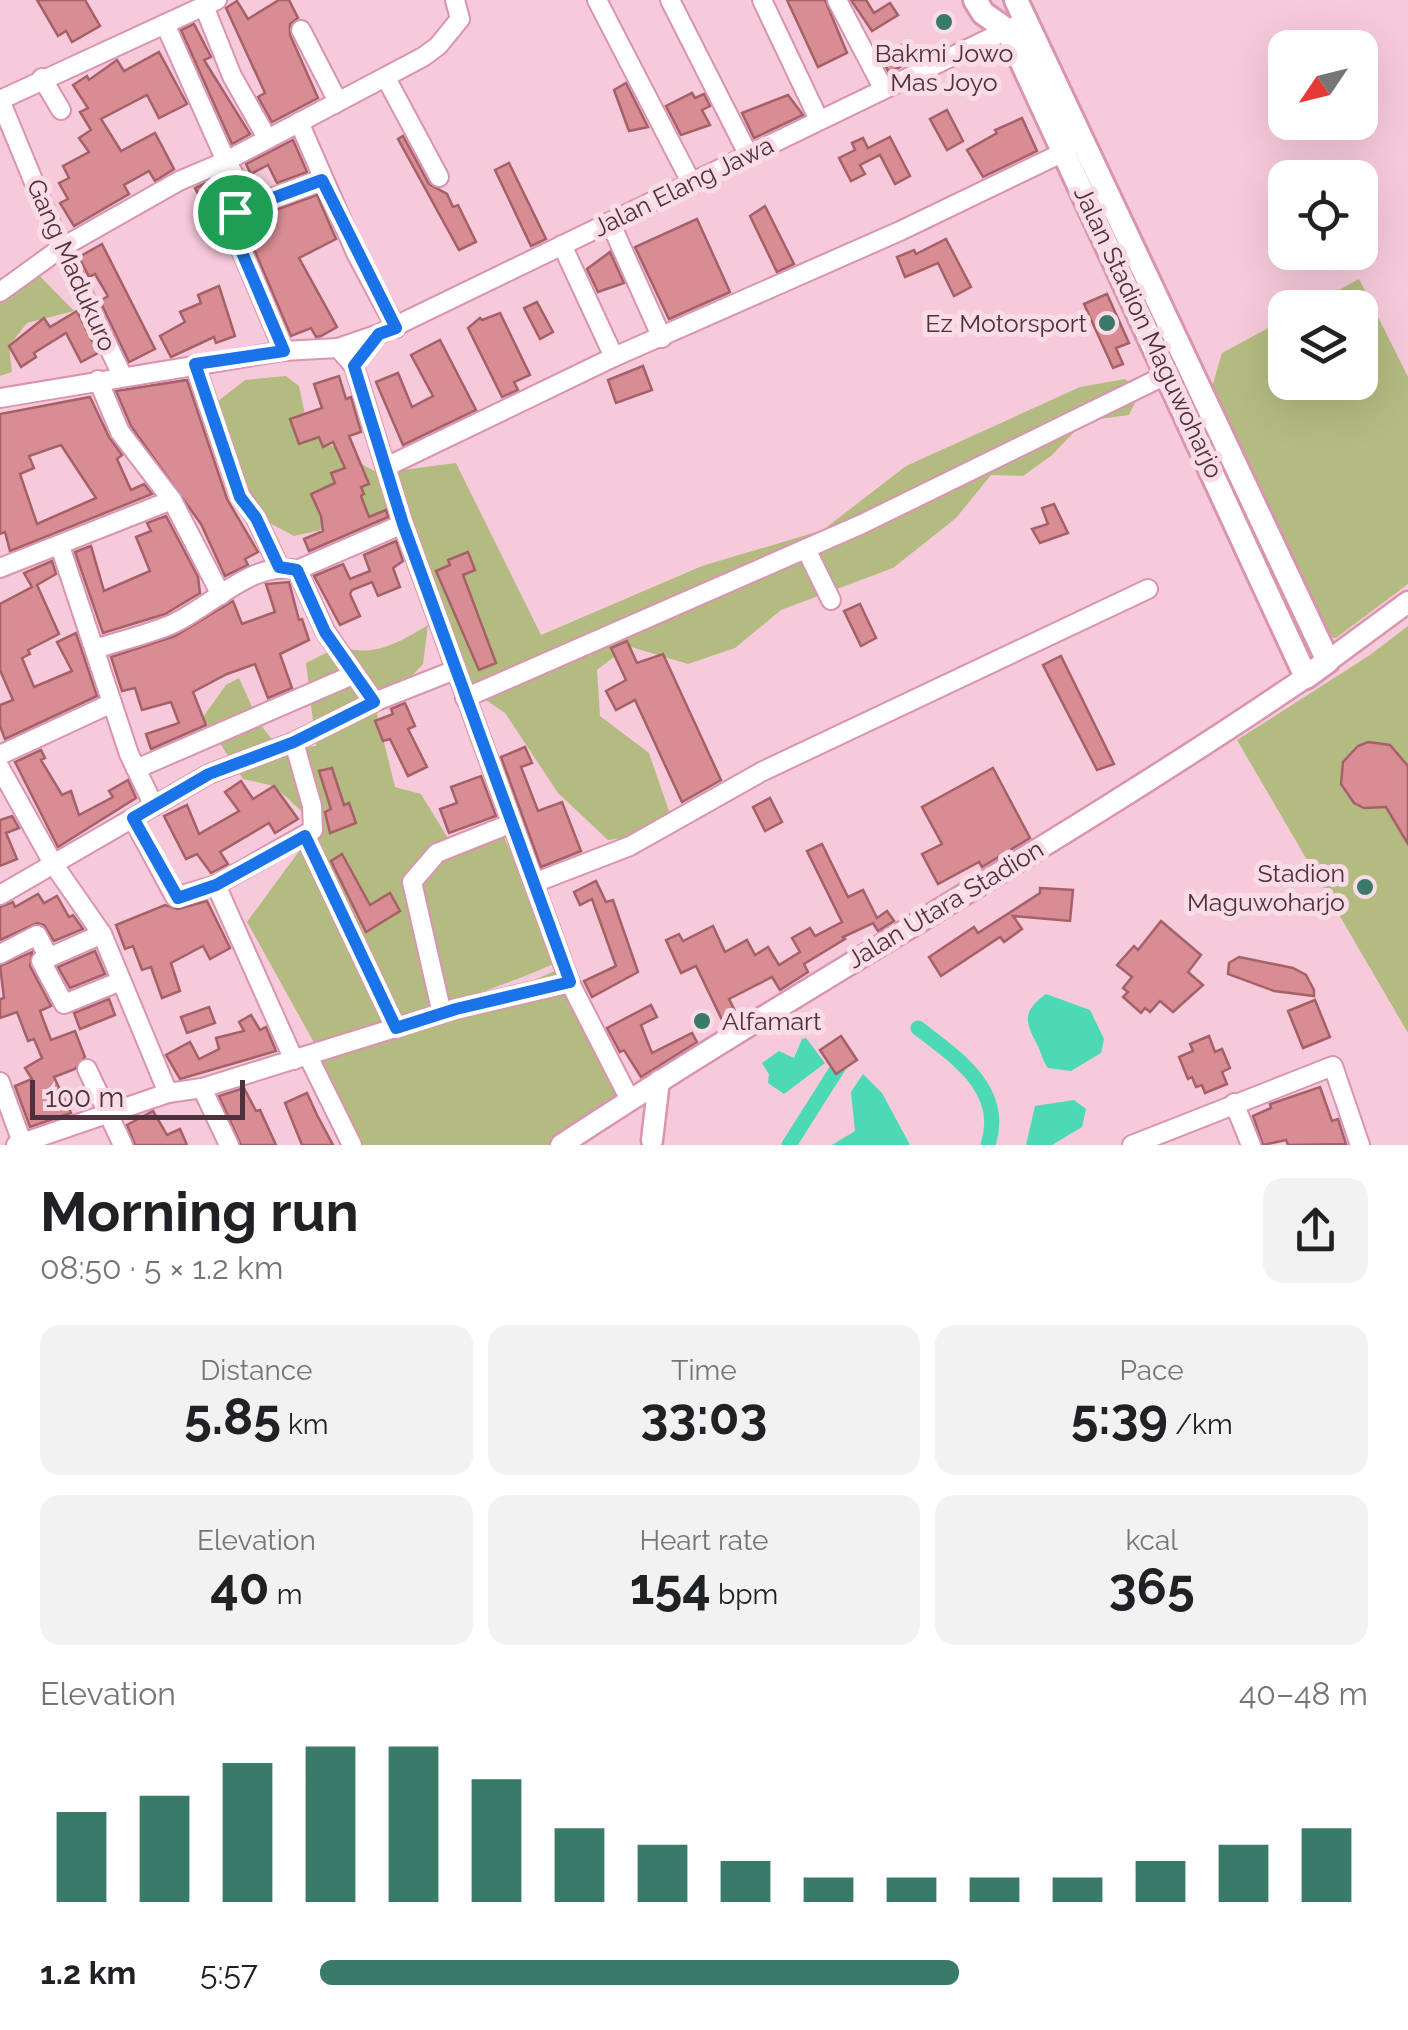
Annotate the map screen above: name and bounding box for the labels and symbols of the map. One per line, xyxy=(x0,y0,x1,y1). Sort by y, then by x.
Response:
marker: Bakmi Jowo Mas Joyo xyxy=(933,11,955,33)
north arrow xyxy=(1268,30,1378,140)
place label: Bakmi Jowo Mas Joyo xyxy=(875,38,1013,97)
street label: Jalan Elang Jawa xyxy=(588,129,778,243)
pin xyxy=(193,170,278,255)
street label: Gang Madukuro xyxy=(21,174,123,356)
street label: Jalan Stadion Maguwoharjo xyxy=(1068,181,1230,483)
place label: Ez Motorsport xyxy=(925,308,1088,338)
marker: Ez Motorsport xyxy=(1096,312,1118,334)
street label: Jalan Utara Stadion xyxy=(841,834,1049,974)
place label: Stadion Maguwoharjo xyxy=(1187,858,1345,917)
marker: Stadion Maguwoharjo xyxy=(1354,876,1376,898)
place label: Alfamart xyxy=(722,1006,822,1036)
marker: Alfamart xyxy=(691,1010,713,1032)
scale bar xyxy=(30,1075,245,1120)

